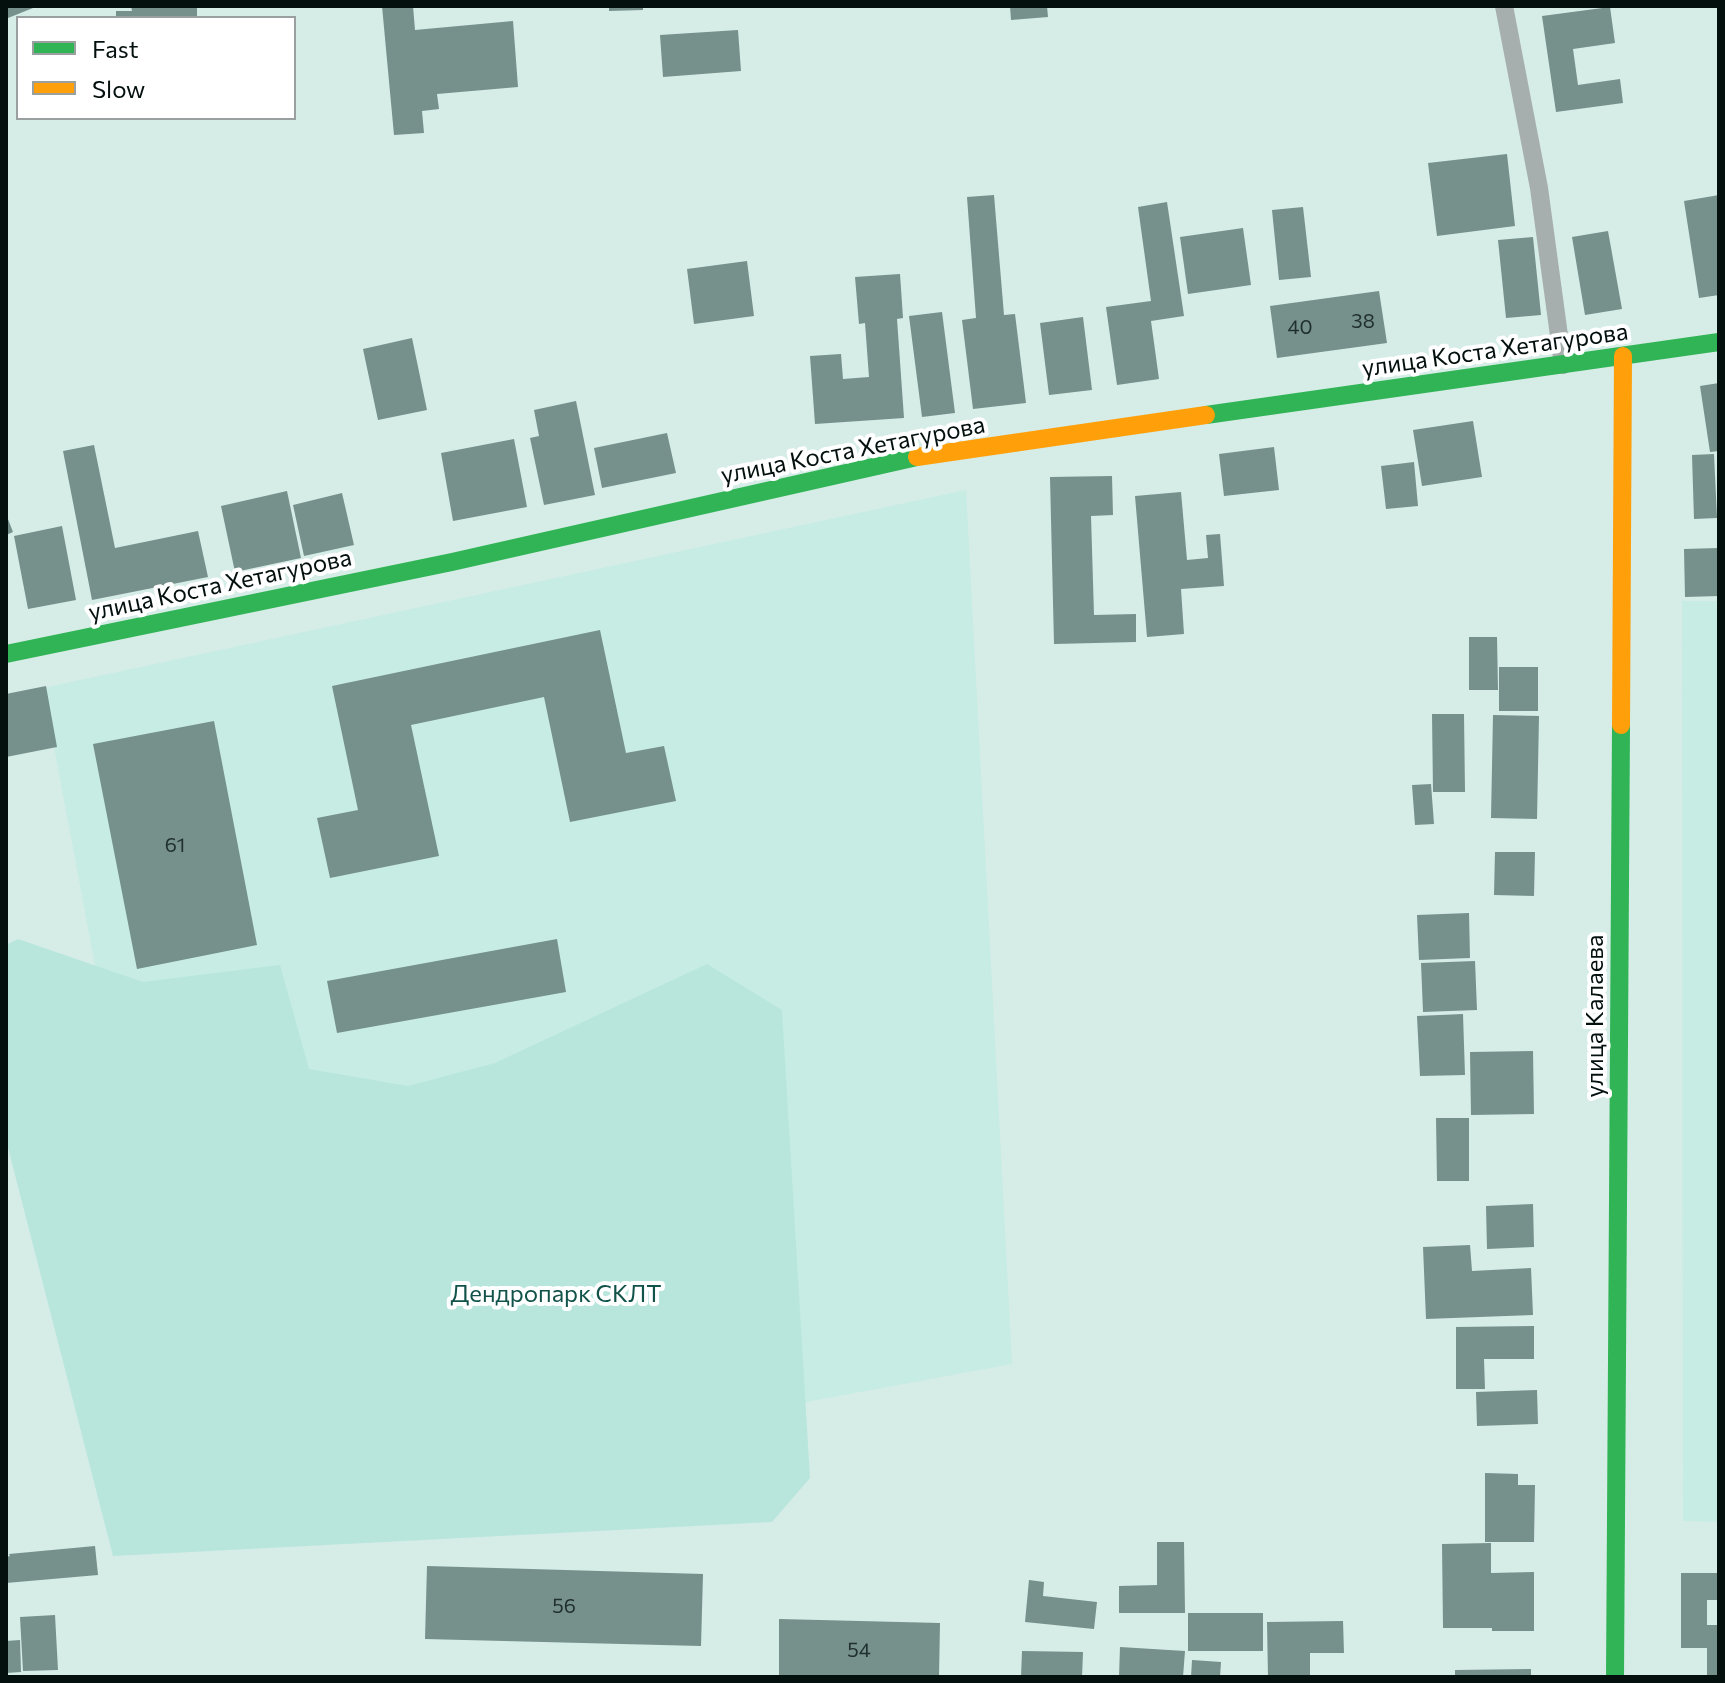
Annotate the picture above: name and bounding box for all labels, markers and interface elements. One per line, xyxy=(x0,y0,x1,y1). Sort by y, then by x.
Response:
legend xyxy=(16,16,296,120)
text: Fast xyxy=(92,34,139,63)
text: Slow xyxy=(92,74,145,103)
house number: 38 xyxy=(1351,309,1375,333)
house number: 40 xyxy=(1287,315,1313,339)
street label: улица Коста Хетагурова xyxy=(1360,317,1630,383)
street label: улица Коста Хетагурова xyxy=(719,410,987,490)
street label: улица Коста Хетагурова xyxy=(86,543,354,627)
house number: 61 xyxy=(165,833,185,857)
street label: улица Калаева xyxy=(1581,935,1609,1097)
park label: Дендропарк СКЛТ xyxy=(450,1280,662,1308)
house number: 56 xyxy=(552,1594,576,1618)
house number: 54 xyxy=(847,1638,871,1662)

